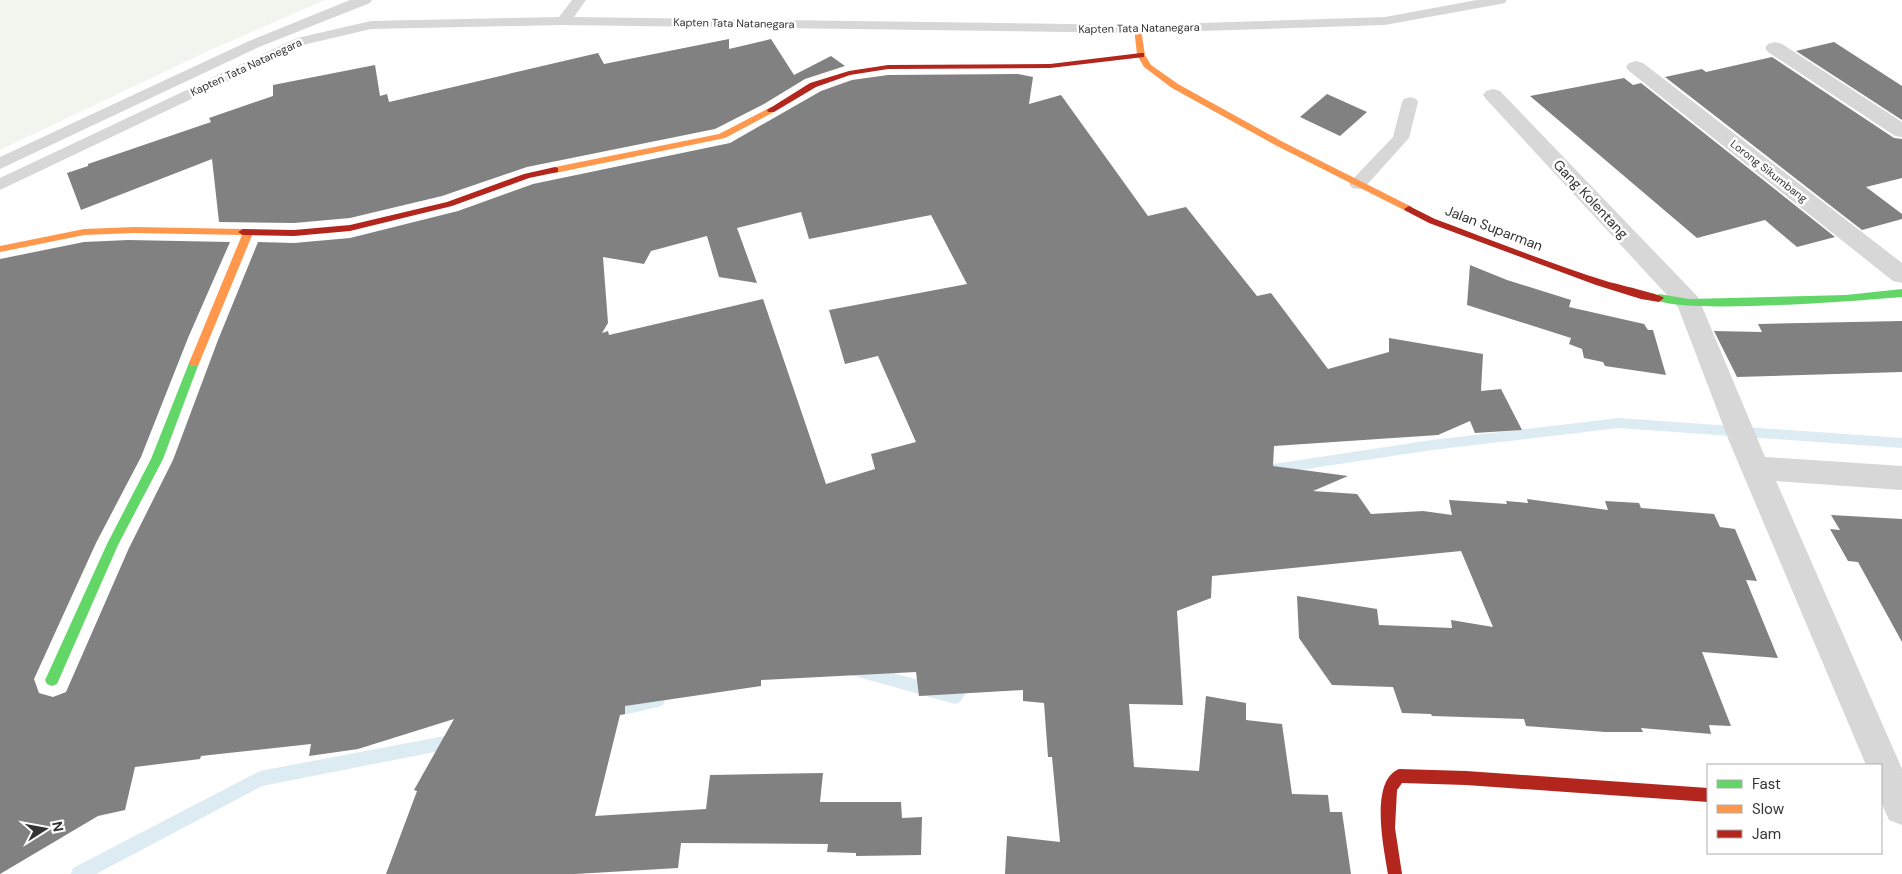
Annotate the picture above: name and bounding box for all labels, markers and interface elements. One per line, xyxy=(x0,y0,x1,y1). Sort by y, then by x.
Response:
street label: Kapten Tata Natanegara xyxy=(673,15,795,31)
street label: Kapten Tata Natanegara xyxy=(1078,20,1200,36)
street label: Kapten Tata Natanegara xyxy=(188,35,304,99)
street label: Lorong Sikumbang xyxy=(1728,137,1810,205)
street label: Gang Kolentang xyxy=(1550,156,1632,243)
street label: Jalan Suparman xyxy=(1443,201,1545,255)
legend xyxy=(1707,764,1882,854)
text: Fast xyxy=(1752,774,1781,794)
text: Slow xyxy=(1752,799,1785,819)
north arrow xyxy=(20,804,70,854)
text: N xyxy=(48,820,68,833)
text: Jam xyxy=(1752,824,1781,844)

